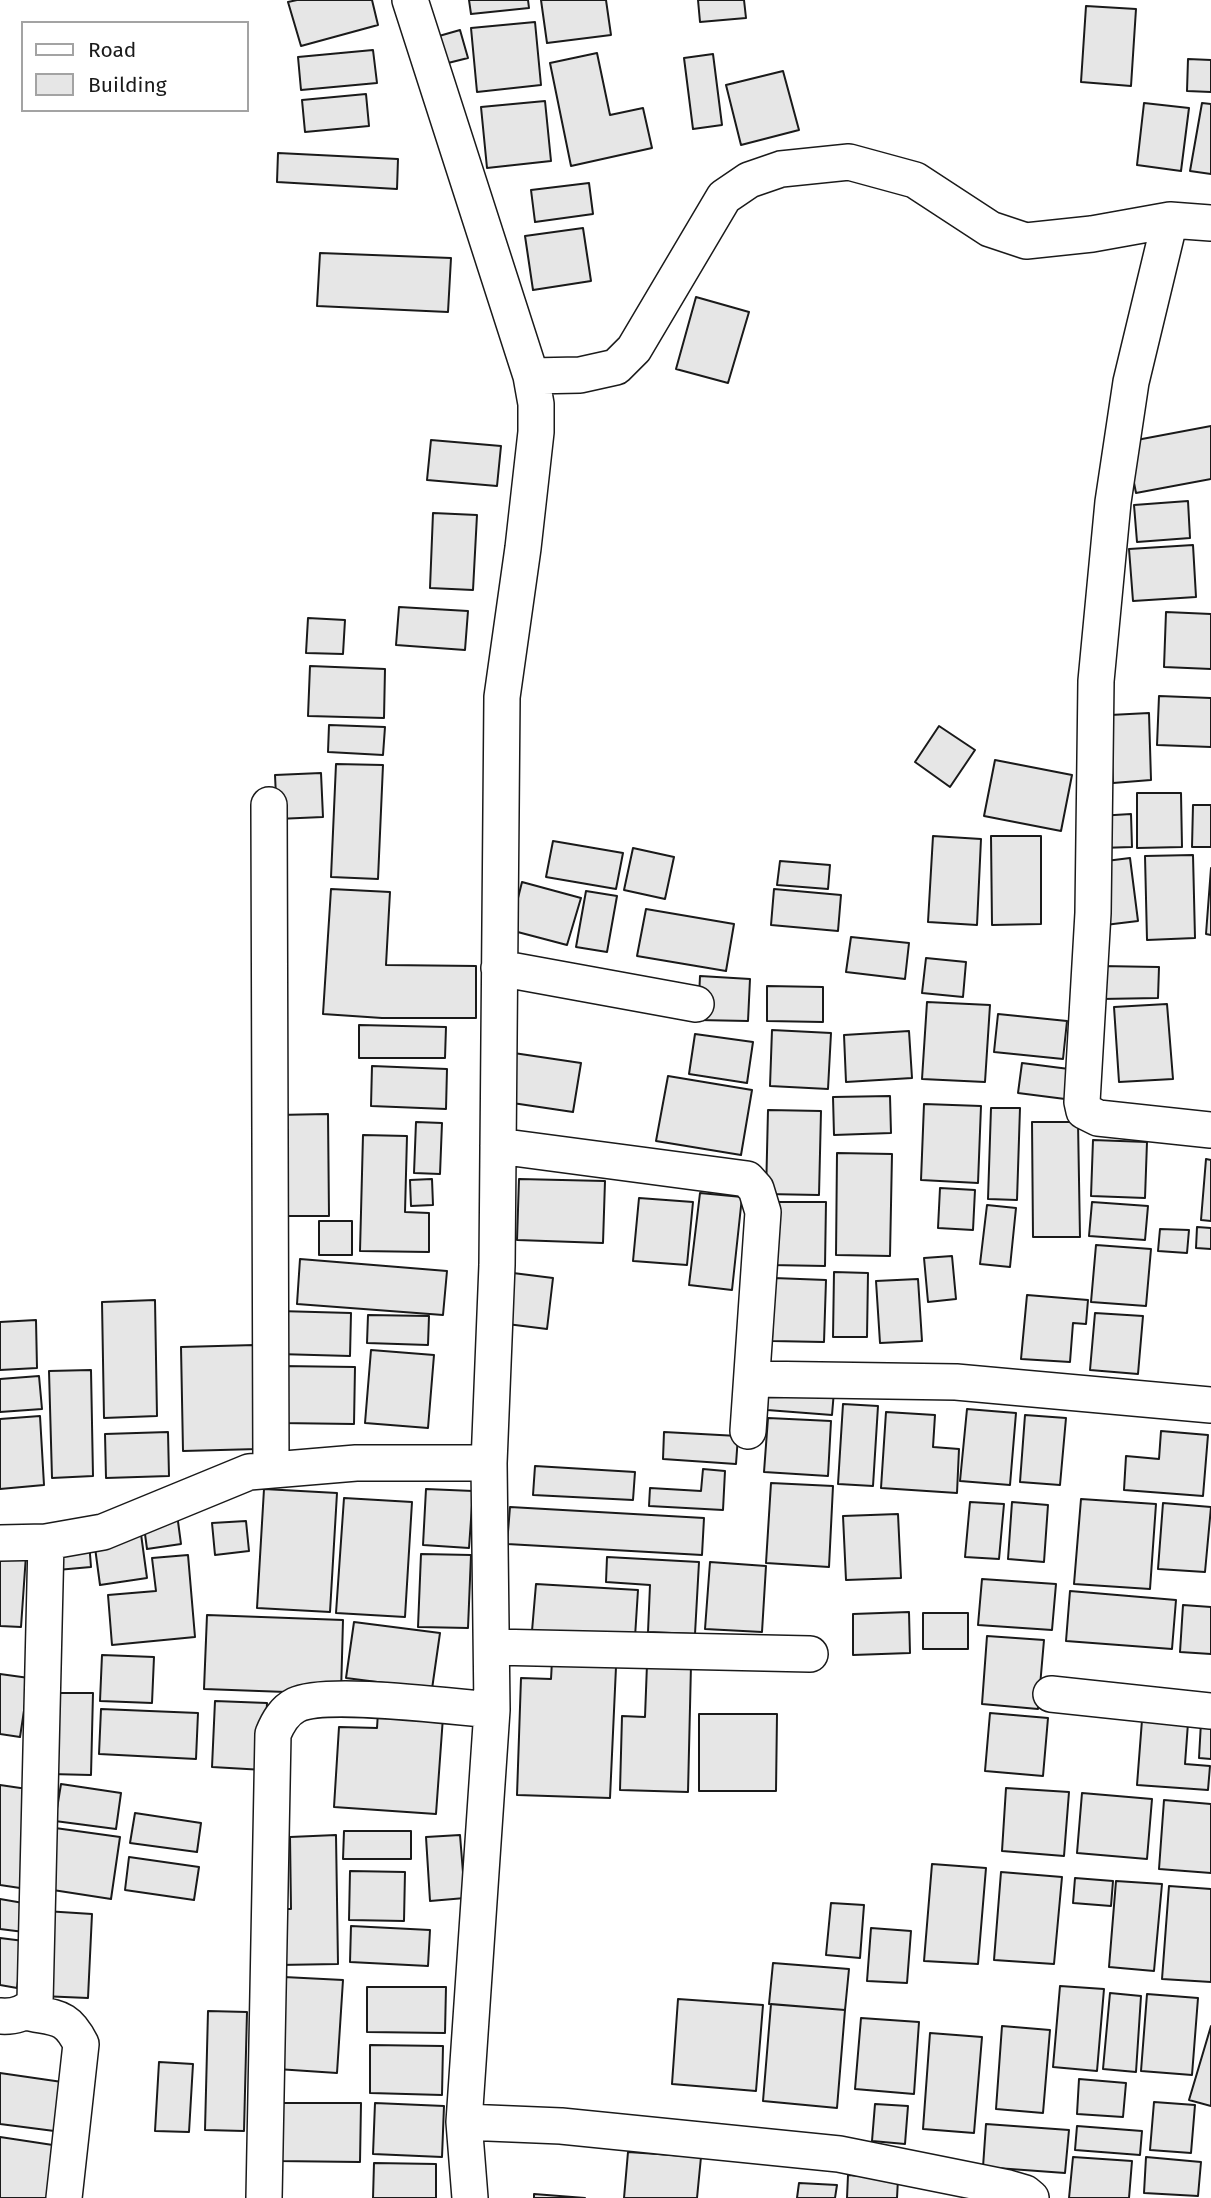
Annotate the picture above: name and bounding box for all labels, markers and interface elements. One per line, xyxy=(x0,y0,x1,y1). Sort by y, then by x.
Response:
legend xyxy=(21,21,248,112)
text: Road xyxy=(88,37,136,63)
text: Building xyxy=(88,72,167,98)

